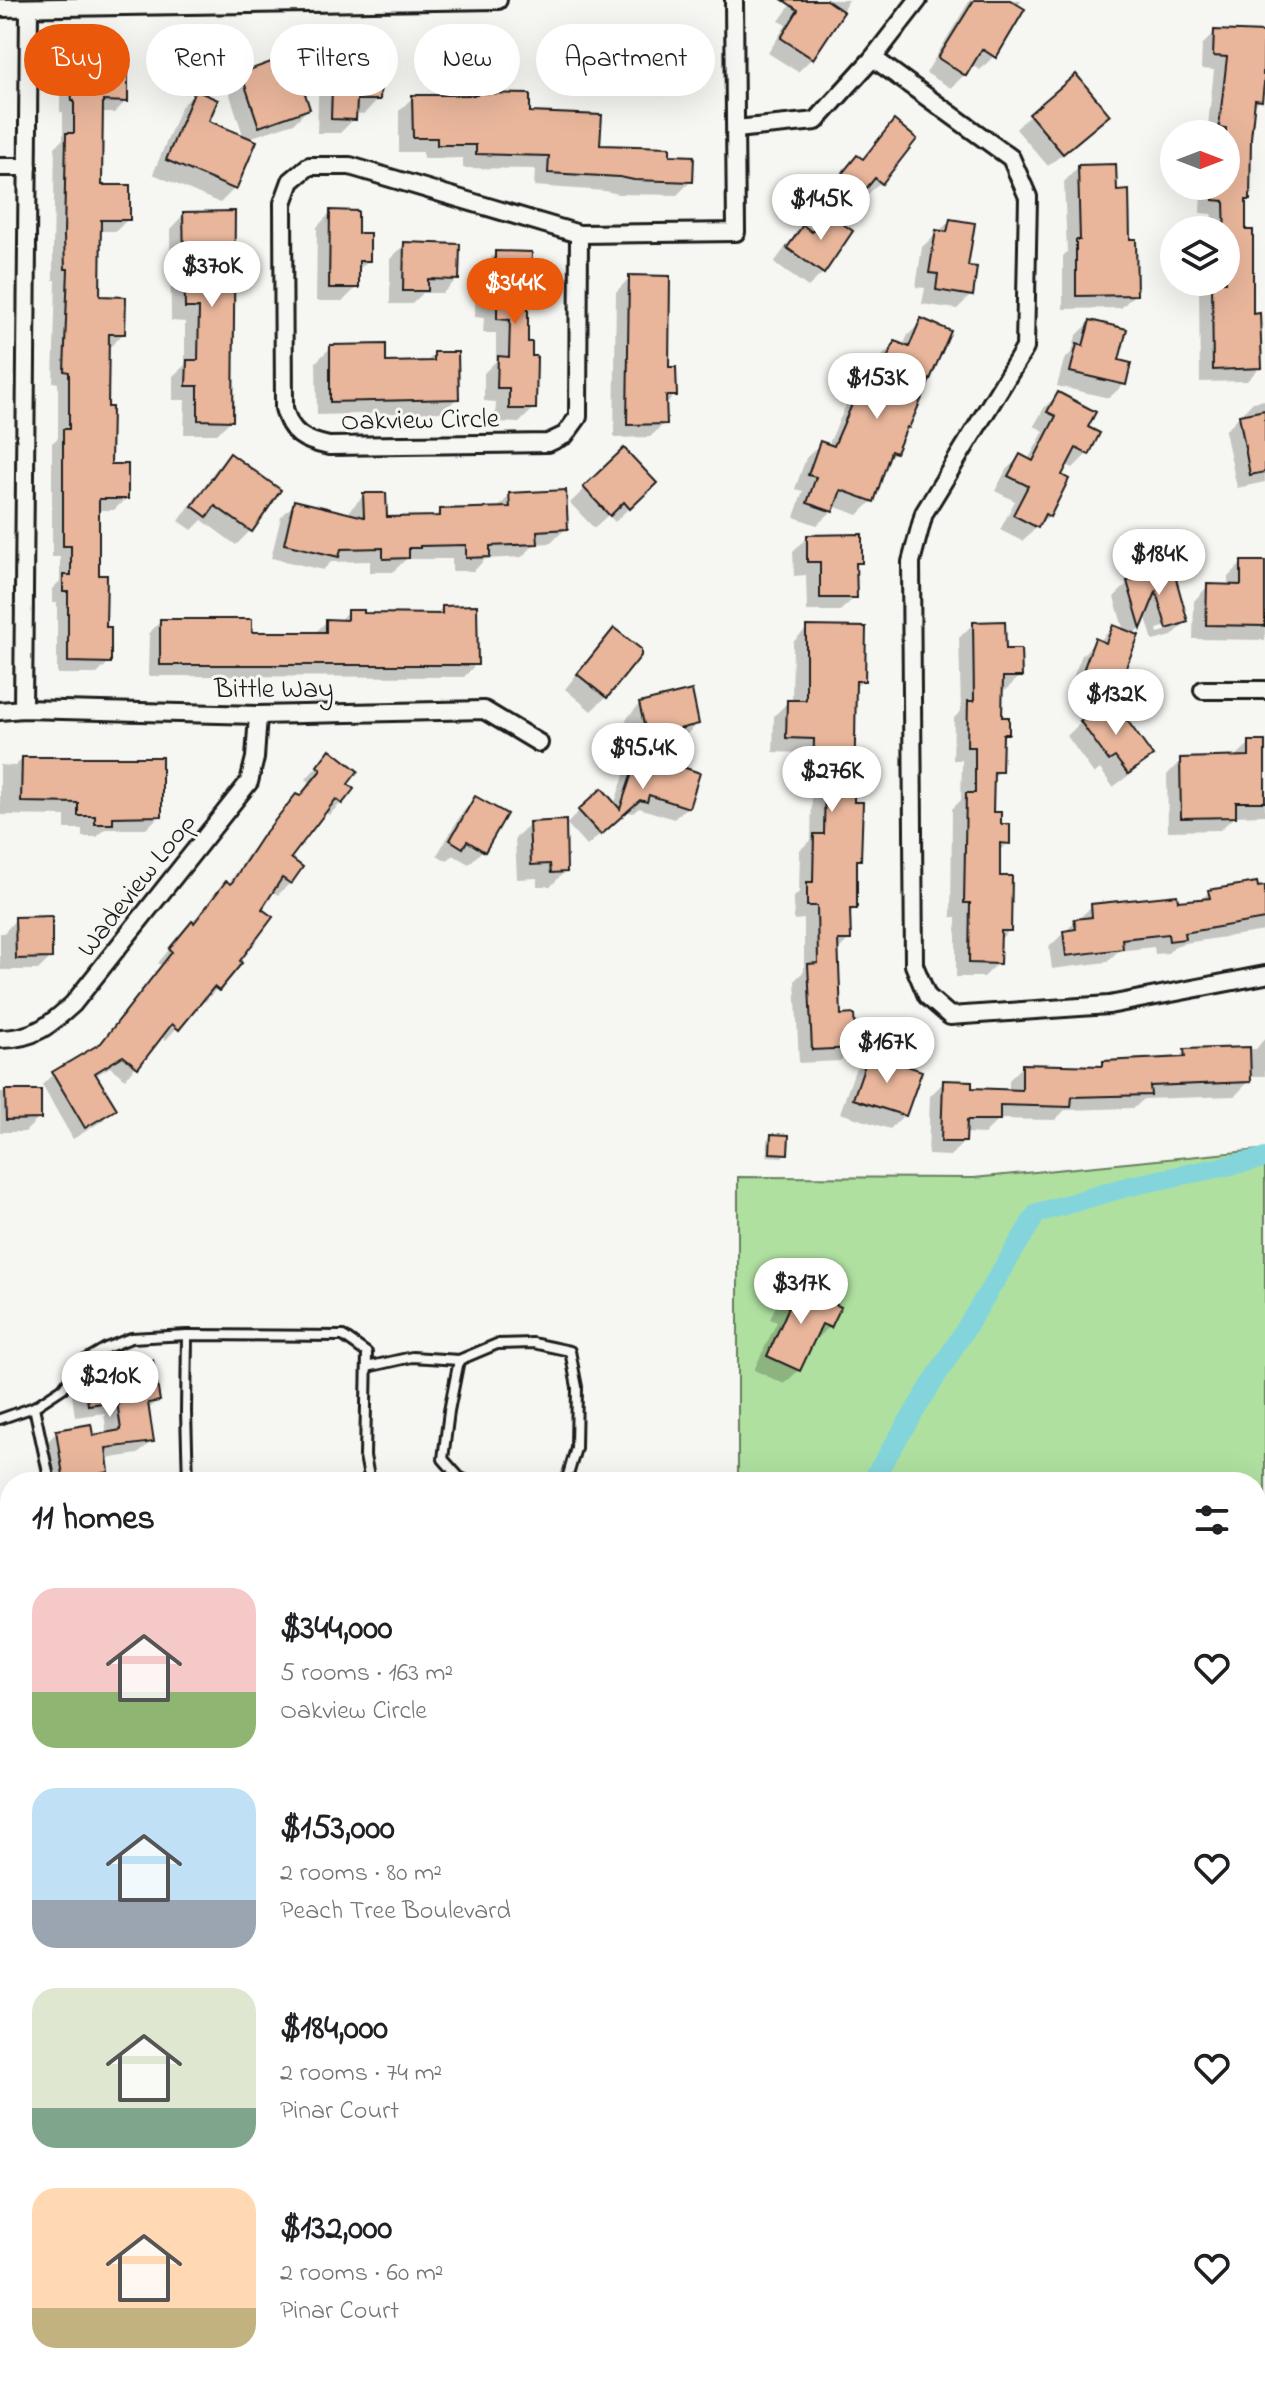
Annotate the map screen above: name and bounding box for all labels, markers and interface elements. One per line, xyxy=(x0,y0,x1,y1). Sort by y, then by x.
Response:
chip: Buy xyxy=(24,24,130,96)
chip: Rent xyxy=(146,24,254,96)
chip: Filters xyxy=(270,24,398,96)
chip: New xyxy=(414,24,520,96)
chip: Apartment xyxy=(536,24,715,96)
north arrow xyxy=(1160,120,1240,200)
map controls xyxy=(1160,120,1240,296)
pin: $145K xyxy=(765,174,877,242)
text: $145K xyxy=(790,181,852,219)
button: layers xyxy=(1160,216,1240,296)
pin: $370K xyxy=(156,241,268,309)
text: $370K xyxy=(181,248,243,286)
pin: $344K xyxy=(459,258,571,326)
text: $344K xyxy=(485,265,545,303)
pin: $153K xyxy=(821,353,933,421)
text: $153K xyxy=(846,360,908,398)
street label: Oakview Circle xyxy=(341,400,500,443)
pin: $184K xyxy=(1103,529,1215,597)
text: $184K xyxy=(1130,536,1188,574)
pin: $132K xyxy=(1060,669,1172,737)
street label: Bittle Way xyxy=(213,670,334,711)
text: $132K xyxy=(1086,676,1146,714)
pin: $95.4K xyxy=(578,723,708,791)
text: $95.4K xyxy=(609,730,677,768)
pin: $276K xyxy=(776,746,888,814)
text: $276K xyxy=(800,753,864,791)
street label: Wadeview Loop xyxy=(68,805,207,967)
pin: $167K xyxy=(831,1017,943,1085)
text: $167K xyxy=(858,1024,916,1062)
pin: $317K xyxy=(745,1258,857,1326)
text: $317K xyxy=(772,1265,830,1303)
pin: $210K xyxy=(54,1351,166,1419)
text: $210K xyxy=(80,1358,140,1396)
text: 11 homes xyxy=(32,1495,155,1545)
icon: filters xyxy=(1190,1498,1234,1542)
text: $344,000 xyxy=(280,1605,393,1655)
icon: home xyxy=(96,1620,192,1716)
icon: heart xyxy=(1190,1646,1234,1690)
text: 5 rooms · 163 m² xyxy=(280,1655,453,1693)
text: Oakview Circle xyxy=(280,1693,427,1731)
text: $153,000 xyxy=(280,1805,395,1855)
icon: home xyxy=(96,1820,192,1916)
icon: heart xyxy=(1190,1846,1234,1890)
text: 2 rooms · 80 m² xyxy=(280,1855,442,1893)
text: Peach Tree Boulevard xyxy=(280,1893,511,1931)
text: $184,000 xyxy=(280,2005,388,2055)
icon: home xyxy=(96,2020,192,2116)
icon: heart xyxy=(1190,2046,1234,2090)
text: 2 rooms · 74 m² xyxy=(280,2055,442,2093)
text: Pinar Court xyxy=(280,2093,399,2131)
text: $132,000 xyxy=(280,2205,392,2255)
icon: home xyxy=(96,2220,192,2316)
icon: heart xyxy=(1190,2246,1234,2290)
text: 2 rooms · 60 m² xyxy=(280,2255,444,2293)
text: Pinar Court xyxy=(280,2293,399,2331)

